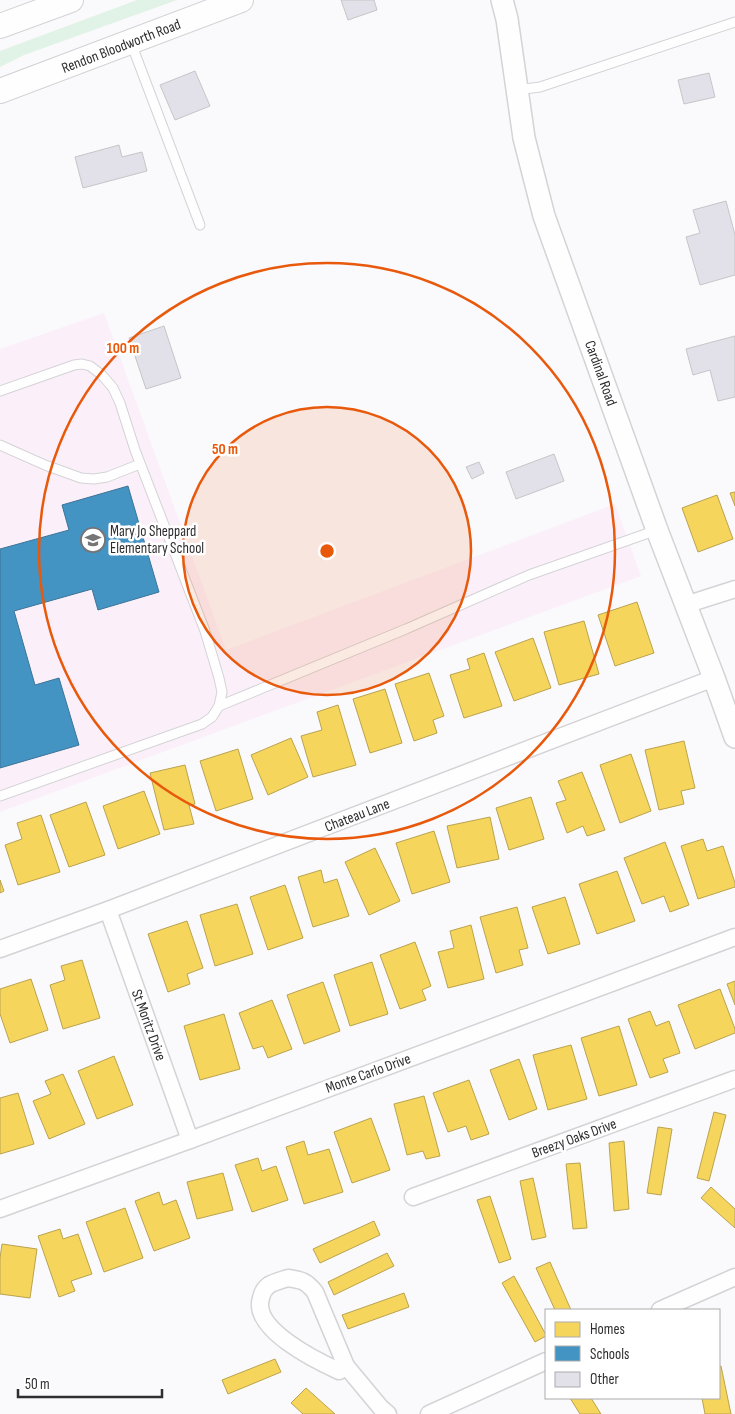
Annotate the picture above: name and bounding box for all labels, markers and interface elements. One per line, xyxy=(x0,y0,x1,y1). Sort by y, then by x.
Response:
street label: Rendon Bloodworth Road xyxy=(59,15,183,78)
street label: Cardinal Road xyxy=(580,338,621,408)
text: 100 m xyxy=(107,339,139,358)
text: 50 m xyxy=(212,440,238,459)
place label: Mary Jo Sheppard Elementary School xyxy=(110,522,204,558)
school or university icon: Mary Jo Sheppard Elementary School xyxy=(80,527,106,553)
centre of rings xyxy=(318,542,336,560)
street label: Chateau Lane xyxy=(322,794,392,837)
street label: St Moritz Drive xyxy=(127,987,170,1063)
street label: Monte Carlo Drive xyxy=(323,1049,413,1098)
street label: Breezy Oaks Drive xyxy=(529,1114,619,1163)
legend xyxy=(545,1309,720,1399)
text: Homes xyxy=(590,1320,625,1339)
text: Schools xyxy=(590,1345,629,1364)
scale bar xyxy=(18,1366,161,1398)
text: Other xyxy=(590,1370,619,1389)
text: 50 m xyxy=(25,1375,50,1394)

